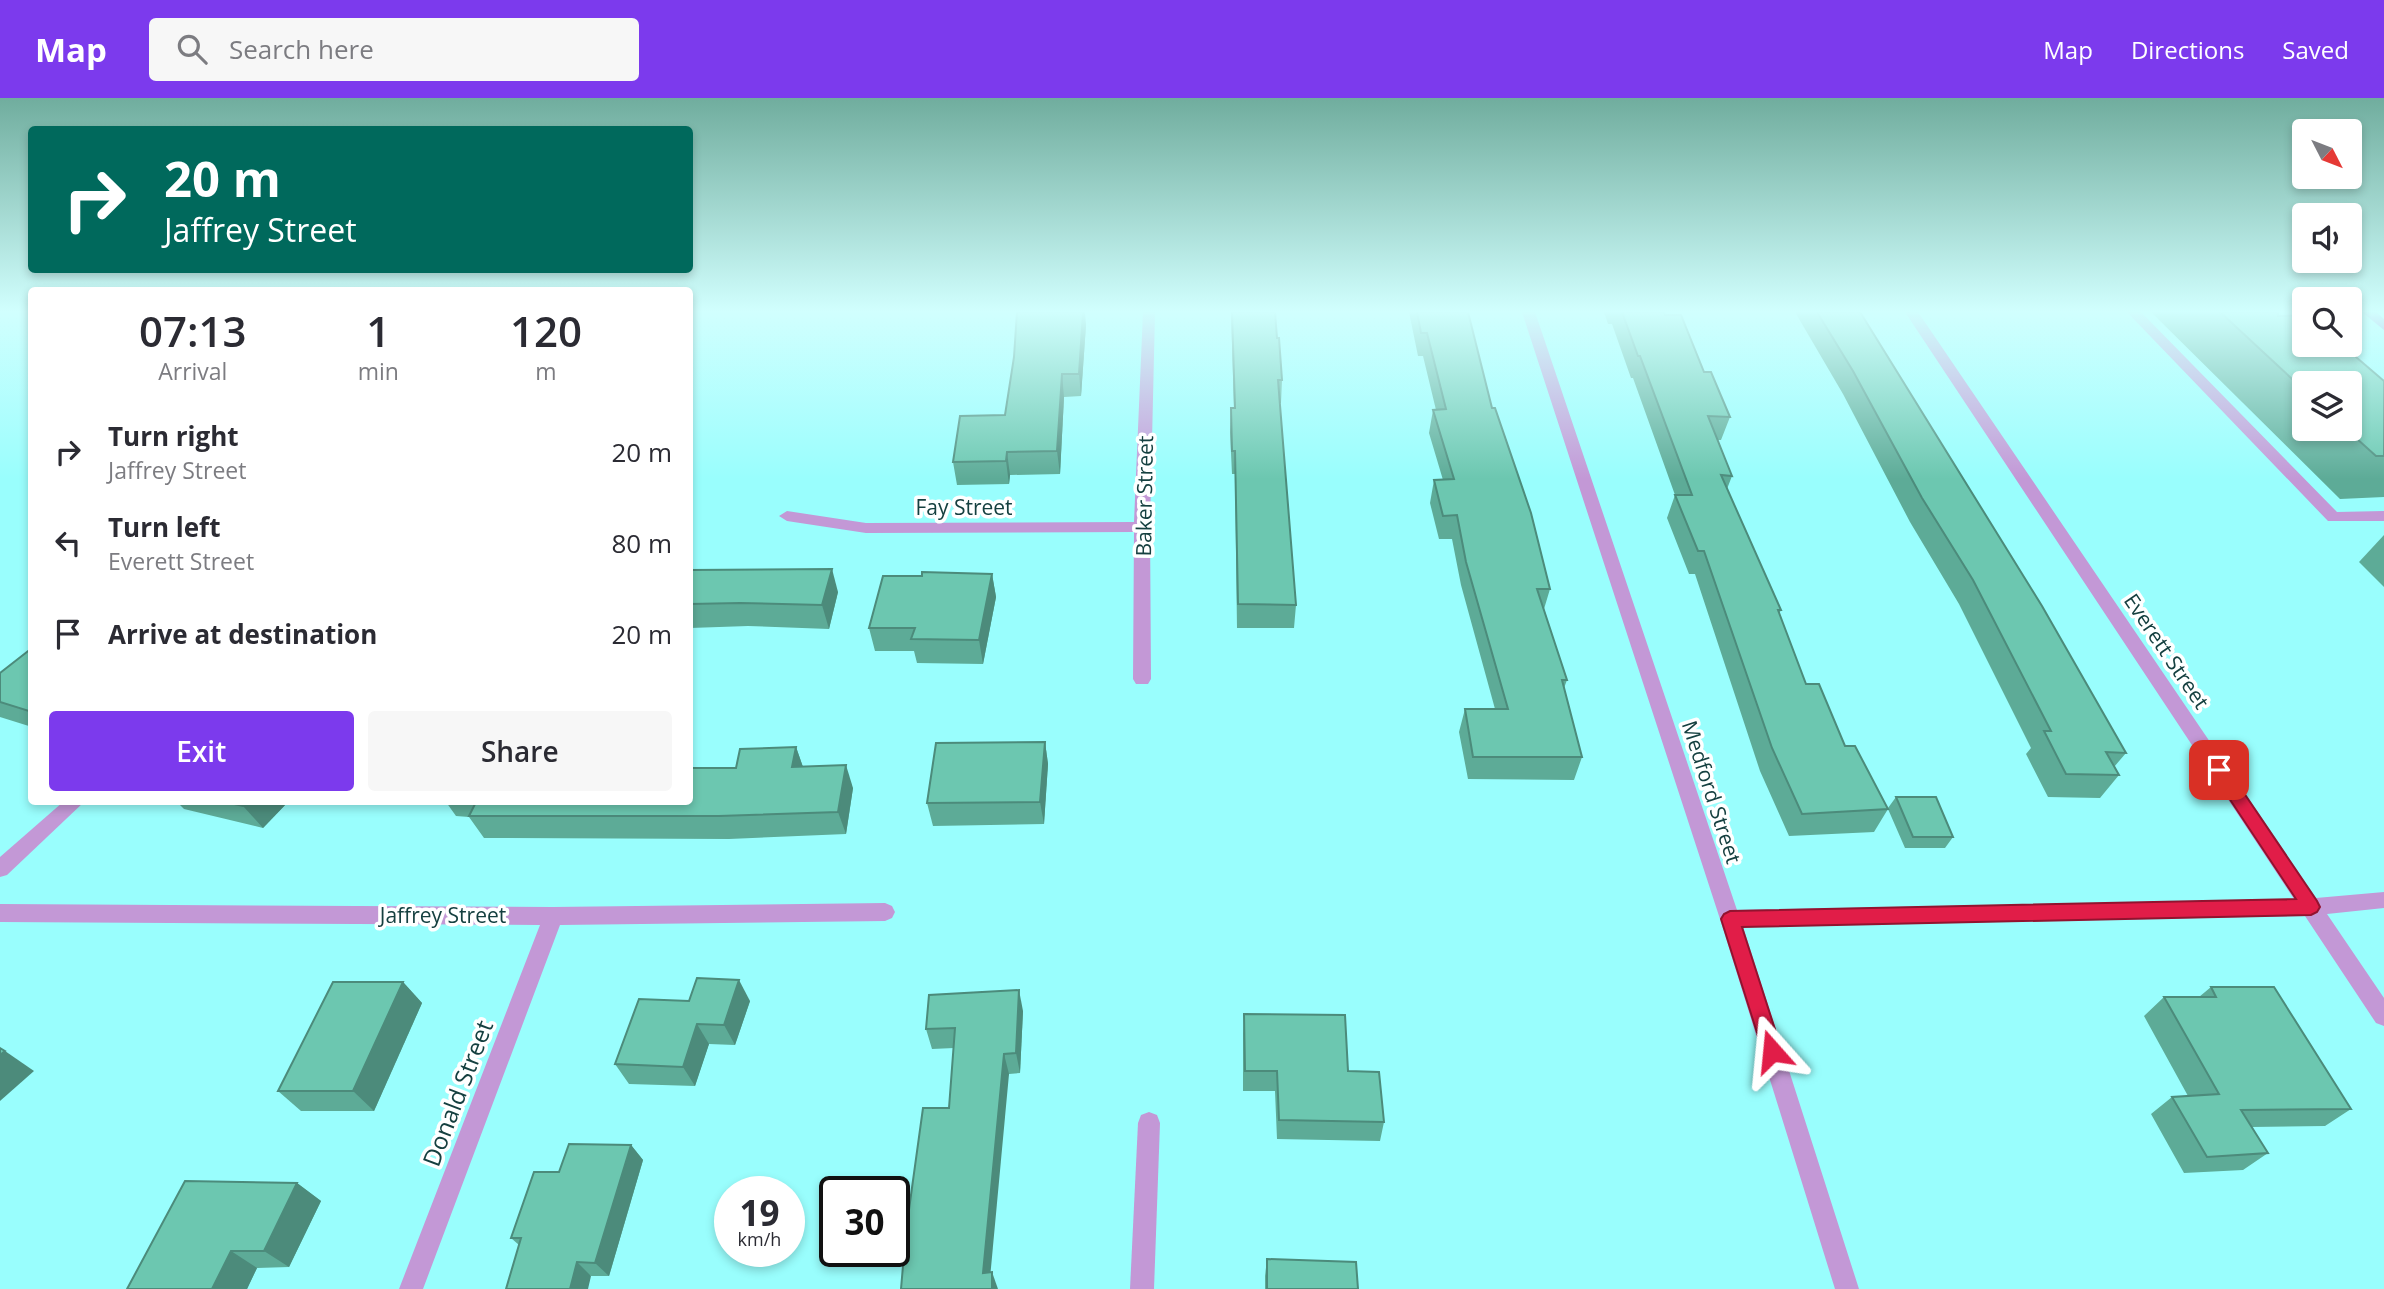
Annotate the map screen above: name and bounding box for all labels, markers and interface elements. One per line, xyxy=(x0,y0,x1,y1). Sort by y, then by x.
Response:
search box xyxy=(149,18,639,81)
text: Map xyxy=(35,27,107,72)
icon: search xyxy=(173,30,211,68)
text: Search here xyxy=(229,31,374,67)
text: Map xyxy=(2043,33,2093,66)
text: Directions xyxy=(2131,33,2244,66)
text: Saved xyxy=(2282,33,2349,66)
north arrow xyxy=(2292,119,2362,189)
map controls xyxy=(2292,119,2362,441)
text: 20 m xyxy=(164,145,281,211)
icon: right xyxy=(49,154,140,245)
button: sound xyxy=(2292,203,2362,273)
text: Jaffrey Street xyxy=(164,208,357,251)
button: search xyxy=(2292,287,2362,357)
text: 07:13 xyxy=(139,302,247,359)
text: 1 xyxy=(366,302,390,359)
text: 120 xyxy=(510,302,582,359)
text: Arrival xyxy=(158,355,227,387)
text: min xyxy=(358,355,399,387)
text: m xyxy=(535,355,557,387)
button: layers xyxy=(2292,371,2362,441)
text: Turn right xyxy=(108,418,239,454)
icon: right xyxy=(49,433,87,471)
text: 20 m xyxy=(611,434,672,470)
street label: Baker Street xyxy=(1129,435,1159,557)
text: Jaffrey Street xyxy=(108,454,246,486)
street label: Fay Street xyxy=(915,493,1013,521)
text: Turn left xyxy=(108,509,220,545)
icon: left xyxy=(49,524,87,562)
text: 80 m xyxy=(611,525,672,561)
text: Everett Street xyxy=(108,545,254,577)
street label: Everett Street xyxy=(2118,588,2216,714)
icon: arrive xyxy=(49,615,87,653)
text: Arrive at destination xyxy=(108,616,377,652)
text: 20 m xyxy=(611,616,672,652)
button: Exit xyxy=(49,711,354,791)
button: Share xyxy=(368,711,672,791)
street label: Medford Street xyxy=(1676,717,1748,867)
pin xyxy=(2189,740,2249,800)
icon: arrive xyxy=(2200,751,2238,789)
street label: Jaffrey Street xyxy=(378,901,506,929)
position arrow xyxy=(1735,1014,1809,1088)
street label: Donald Street xyxy=(414,1015,500,1171)
speed limit sign: 30 xyxy=(819,1176,910,1267)
text: 19 xyxy=(739,1189,780,1236)
text: km/h xyxy=(738,1227,781,1251)

